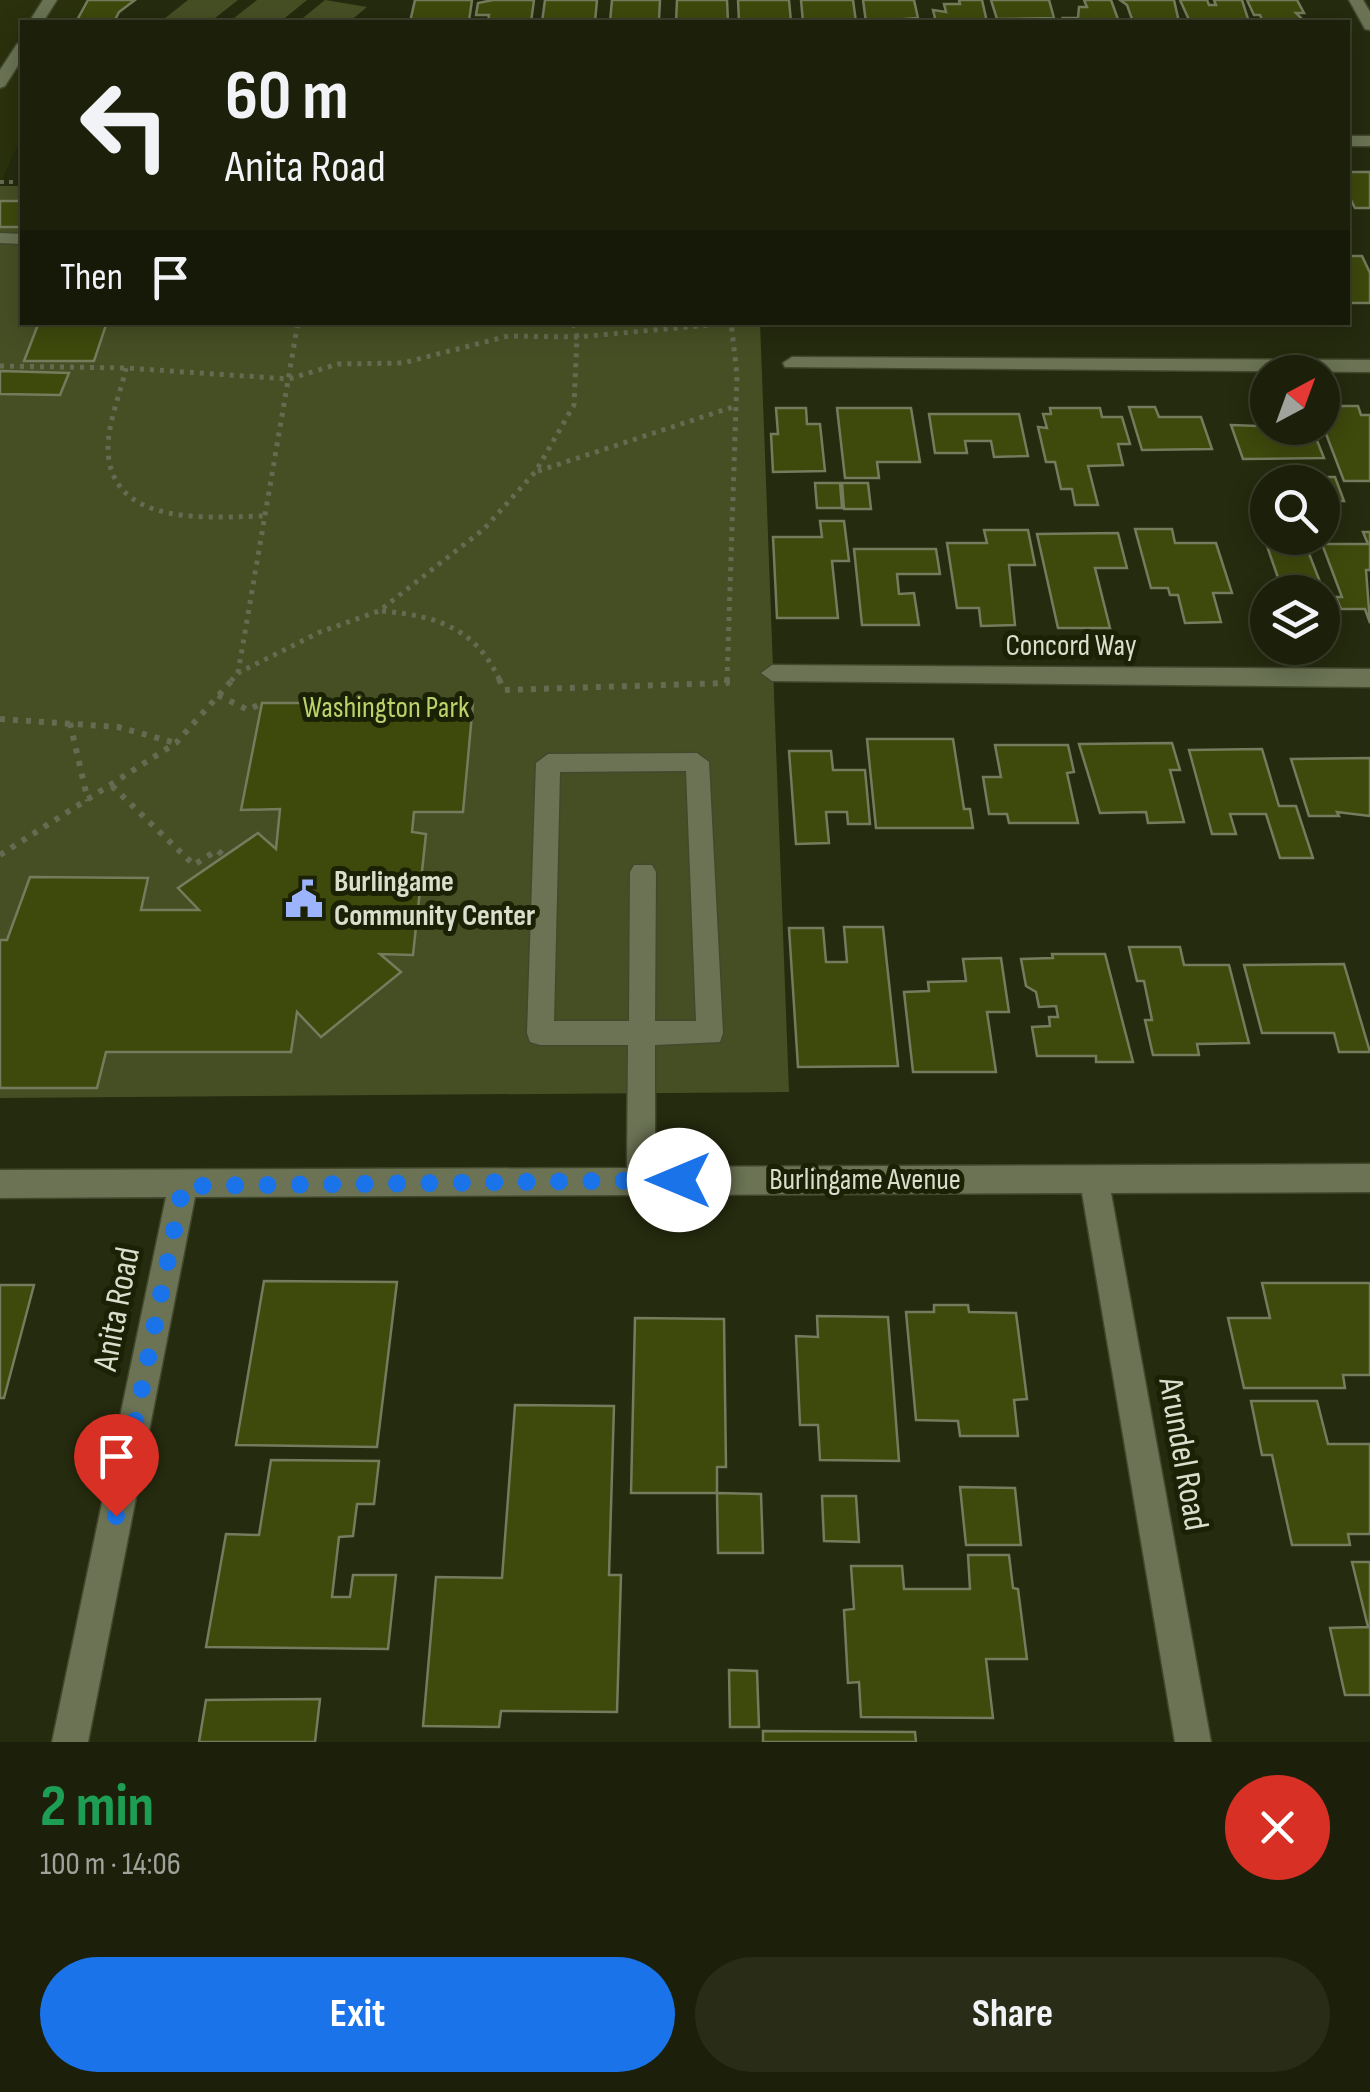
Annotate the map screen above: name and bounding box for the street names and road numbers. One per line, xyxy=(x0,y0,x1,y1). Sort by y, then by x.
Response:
street label: Concord Way xyxy=(1006,628,1137,664)
street label: Burlingame Avenue xyxy=(769,1162,961,1198)
street label: Anita Road xyxy=(84,1244,150,1375)
street label: Arundel Road xyxy=(1148,1373,1218,1534)

